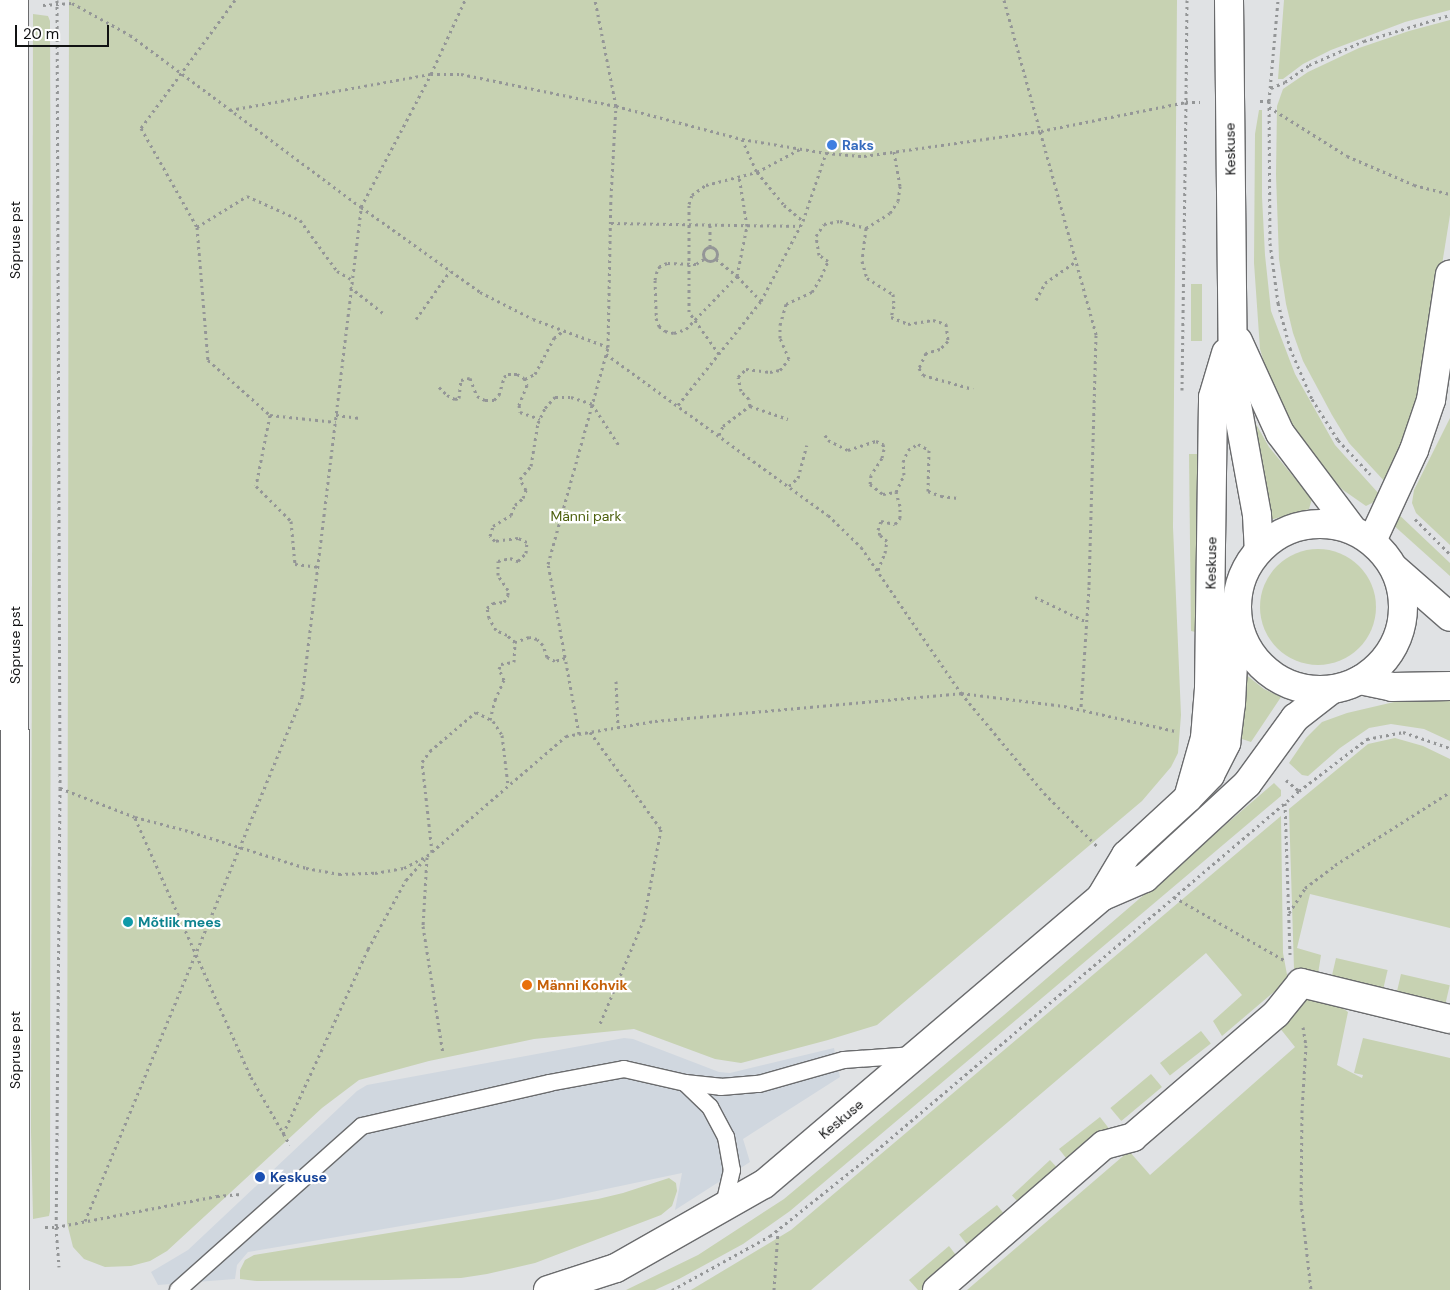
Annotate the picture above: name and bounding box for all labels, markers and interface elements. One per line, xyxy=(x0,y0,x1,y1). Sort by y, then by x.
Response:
scale bar xyxy=(18,15,111,47)
text: 20 m xyxy=(23,24,59,44)
street label: Keskuse xyxy=(1221,122,1239,176)
place label: Raks xyxy=(842,137,874,153)
marker: Raks xyxy=(826,139,838,151)
street label: Sõpruse pst xyxy=(7,201,23,279)
park label: Männi park xyxy=(550,508,622,524)
street label: Keskuse xyxy=(1202,536,1220,590)
street label: Sõpruse pst xyxy=(7,606,23,684)
place label: Mõtlik mees xyxy=(138,914,221,930)
marker: Mõtlik mees xyxy=(122,916,134,928)
place label: Männi Kohvik xyxy=(537,977,628,993)
marker: Männi Kohvik xyxy=(521,979,533,991)
street label: Sõpruse pst xyxy=(7,1011,23,1089)
street label: Keskuse xyxy=(815,1096,867,1142)
place label: Keskuse xyxy=(270,1169,327,1185)
marker: Keskuse xyxy=(254,1171,266,1183)

